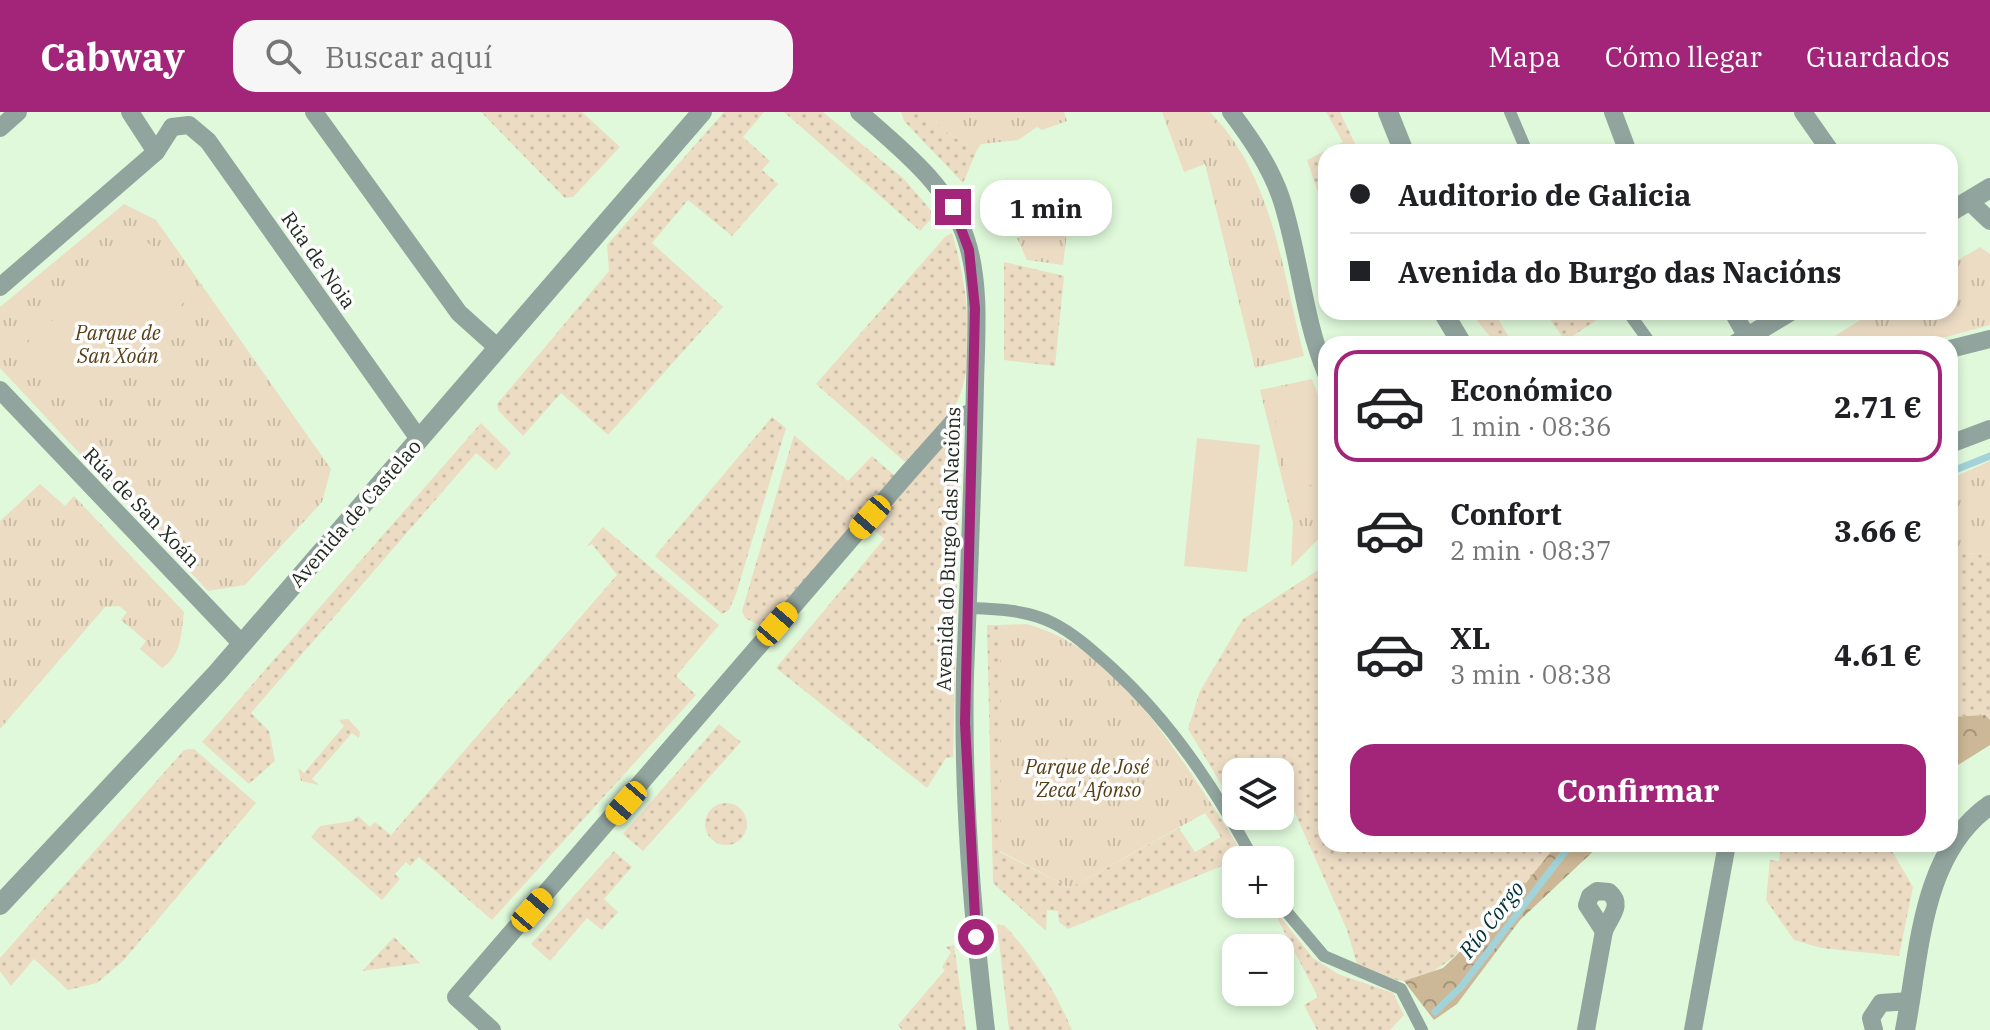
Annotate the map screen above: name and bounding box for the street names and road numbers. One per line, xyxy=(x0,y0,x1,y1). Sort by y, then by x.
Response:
street label: Rúa de Noia xyxy=(276,206,362,314)
street label: Avenida do Burgo das Nacións xyxy=(930,406,966,692)
street label: Avenida de Castelao xyxy=(283,433,427,593)
street label: Rúa de San Xoán xyxy=(78,441,206,573)

